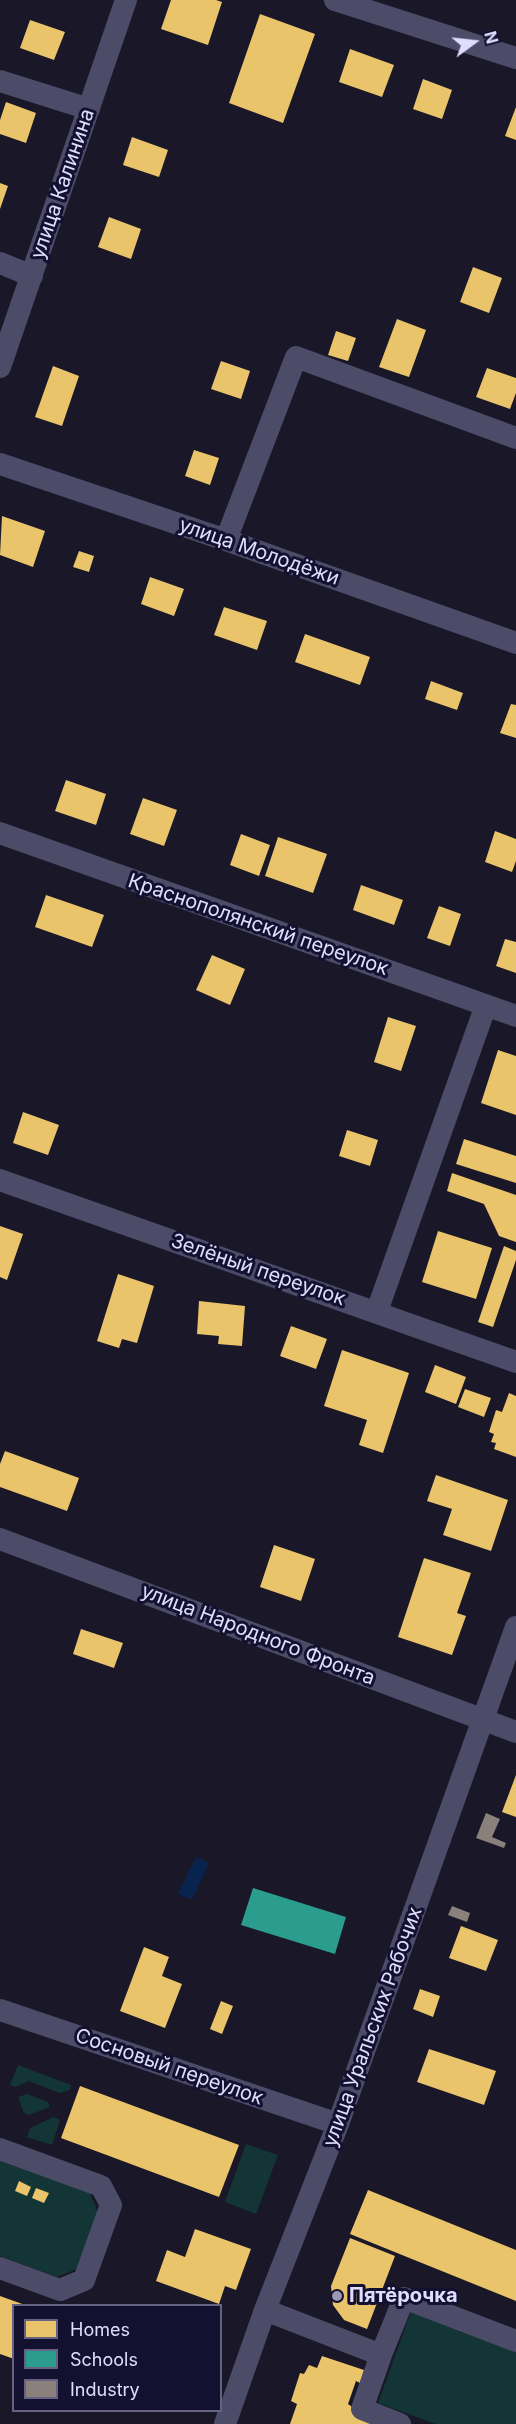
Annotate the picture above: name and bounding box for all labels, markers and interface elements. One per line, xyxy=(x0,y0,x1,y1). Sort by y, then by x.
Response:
north arrow xyxy=(444,12,504,72)
text: N xyxy=(480,29,503,46)
street label: улица Калинина xyxy=(26,106,100,262)
street label: улица Молодёжи xyxy=(176,513,342,591)
street label: Краснополянский переулок xyxy=(125,869,391,981)
street label: Зелёный переулок xyxy=(168,1229,348,1311)
street label: улица Народного Фронта xyxy=(138,1579,378,1691)
street label: улица Уральских Рабочих xyxy=(318,1904,428,2150)
street label: Сосновый переулок xyxy=(72,2024,266,2110)
place label: Пятёрочка xyxy=(349,2284,457,2308)
marker: Пятёрочка xyxy=(330,2289,344,2303)
legend xyxy=(12,2304,222,2412)
text: Homes xyxy=(70,2319,130,2340)
text: Schools xyxy=(70,2349,138,2370)
text: Industry xyxy=(70,2379,140,2400)

